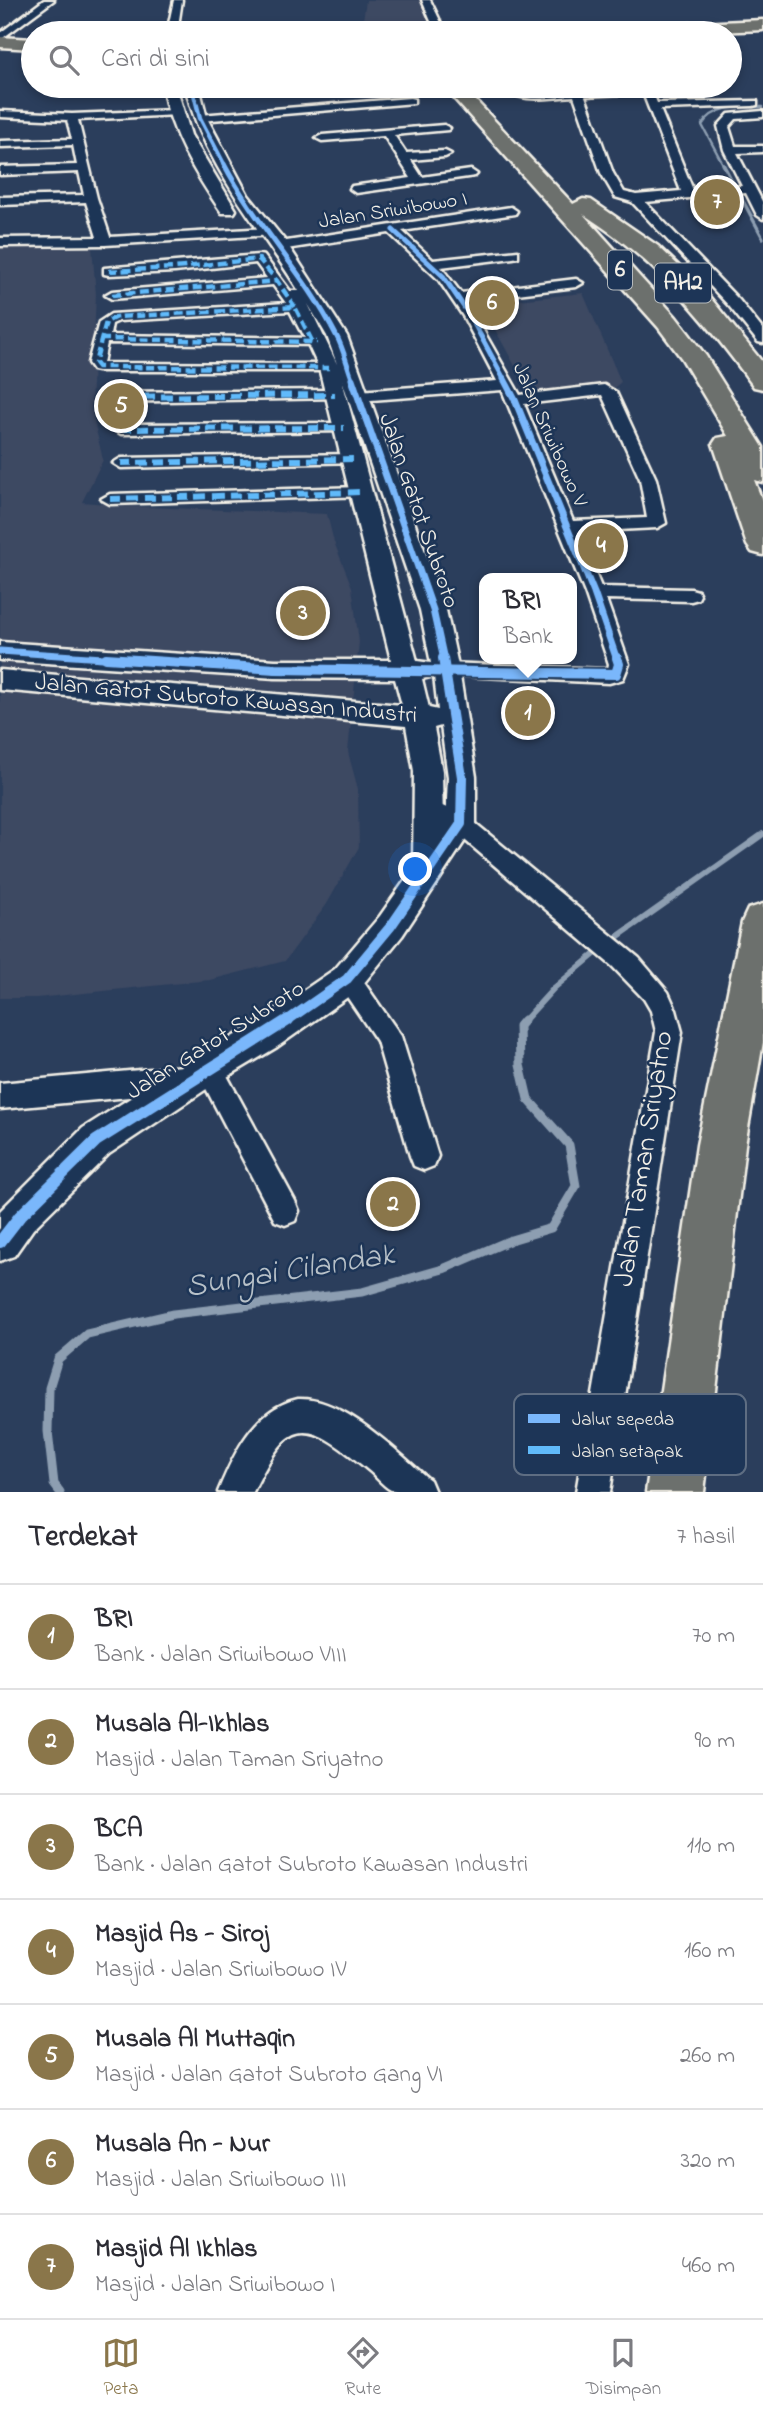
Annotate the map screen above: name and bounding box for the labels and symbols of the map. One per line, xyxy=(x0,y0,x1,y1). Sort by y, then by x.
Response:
pin: 7 xyxy=(694,176,740,228)
street label: Jalan Sriwibowo I xyxy=(317,184,469,238)
road number: 6 xyxy=(608,250,632,290)
road number: AH2 xyxy=(655,264,711,302)
pin: 6 xyxy=(469,277,515,329)
street label: Jalan Sriwibowo V xyxy=(504,358,594,512)
pin: 5 xyxy=(98,380,144,432)
street label: Jalan Gatot Subroto xyxy=(368,409,468,613)
pin: 4 xyxy=(578,520,624,572)
pin: 3 xyxy=(280,587,326,639)
street label: Jalan Gatot Subroto Kawasan Industri xyxy=(34,666,418,734)
pin: 1 xyxy=(505,687,551,739)
your location xyxy=(398,852,432,886)
street label: Jalan Gatot Subroto xyxy=(120,972,312,1110)
street label: Jalan Taman Sriyatno xyxy=(605,1028,685,1290)
pin: 2 xyxy=(370,1178,416,1230)
water label: Sungai Cilandak xyxy=(182,1232,400,1312)
legend xyxy=(514,1394,746,1475)
text: Jalur sepeda xyxy=(572,1407,674,1434)
text: Jalan setapak xyxy=(572,1439,684,1466)

